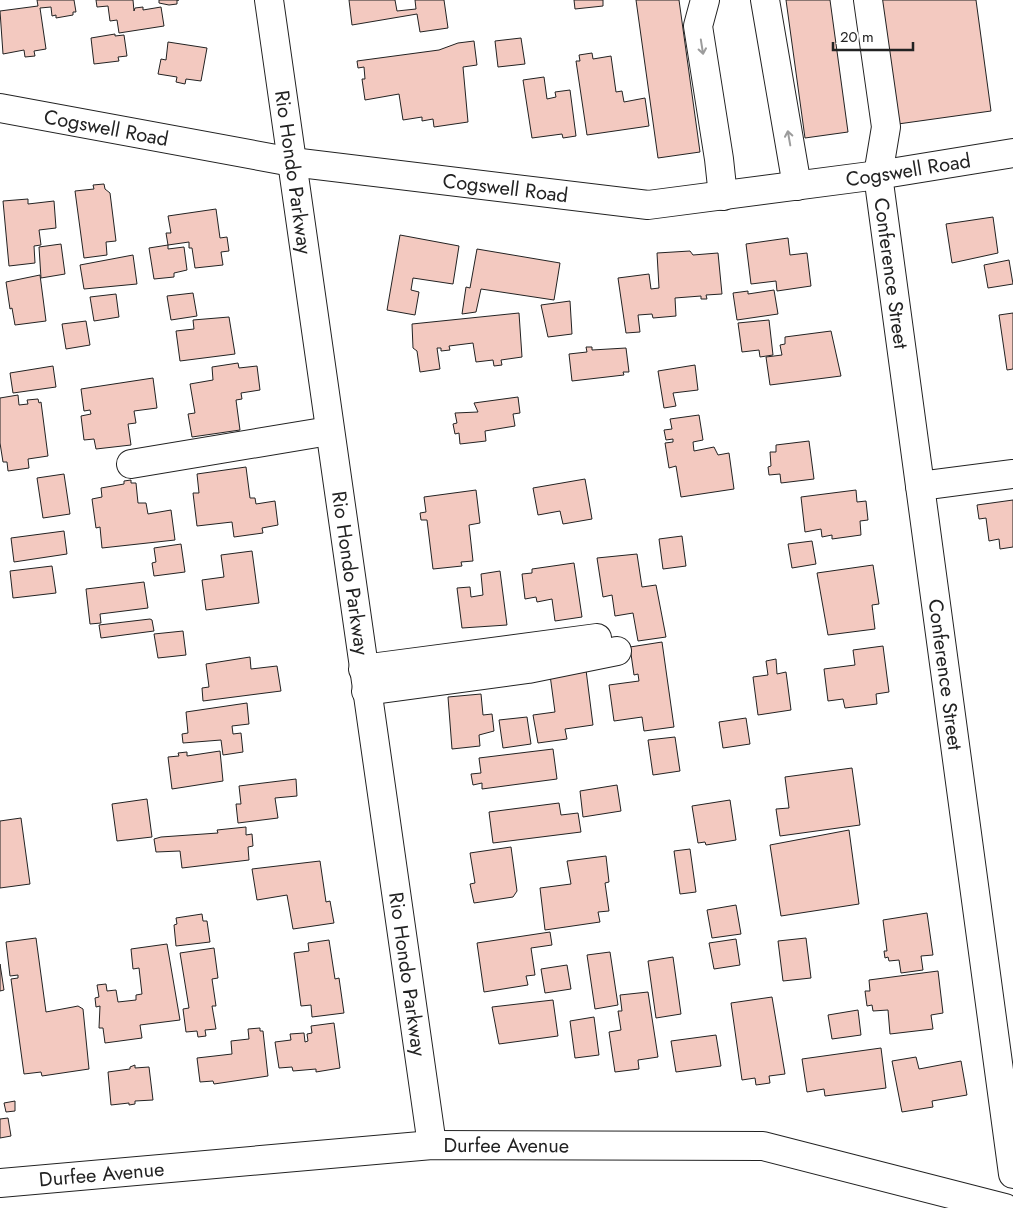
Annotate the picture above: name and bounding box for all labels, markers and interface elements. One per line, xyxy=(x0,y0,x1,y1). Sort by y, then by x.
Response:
scale bar xyxy=(833,20,913,52)
text: 20 m xyxy=(840,26,874,48)
one-way arrow xyxy=(697,39,707,55)
street label: Rio Hondo Parkway xyxy=(268,88,320,256)
street label: Cogswell Road xyxy=(42,102,171,153)
one-way arrow xyxy=(783,131,793,147)
street label: Cogswell Road xyxy=(844,146,973,194)
street label: Cogswell Road xyxy=(441,166,570,210)
street label: Conference Street xyxy=(867,196,916,351)
street label: Rio Hondo Parkway xyxy=(325,489,377,657)
street label: Conference Street xyxy=(921,597,970,752)
street label: Rio Hondo Parkway xyxy=(382,890,434,1058)
street label: Durfee Avenue xyxy=(443,1131,569,1160)
street label: Durfee Avenue xyxy=(38,1154,165,1194)

